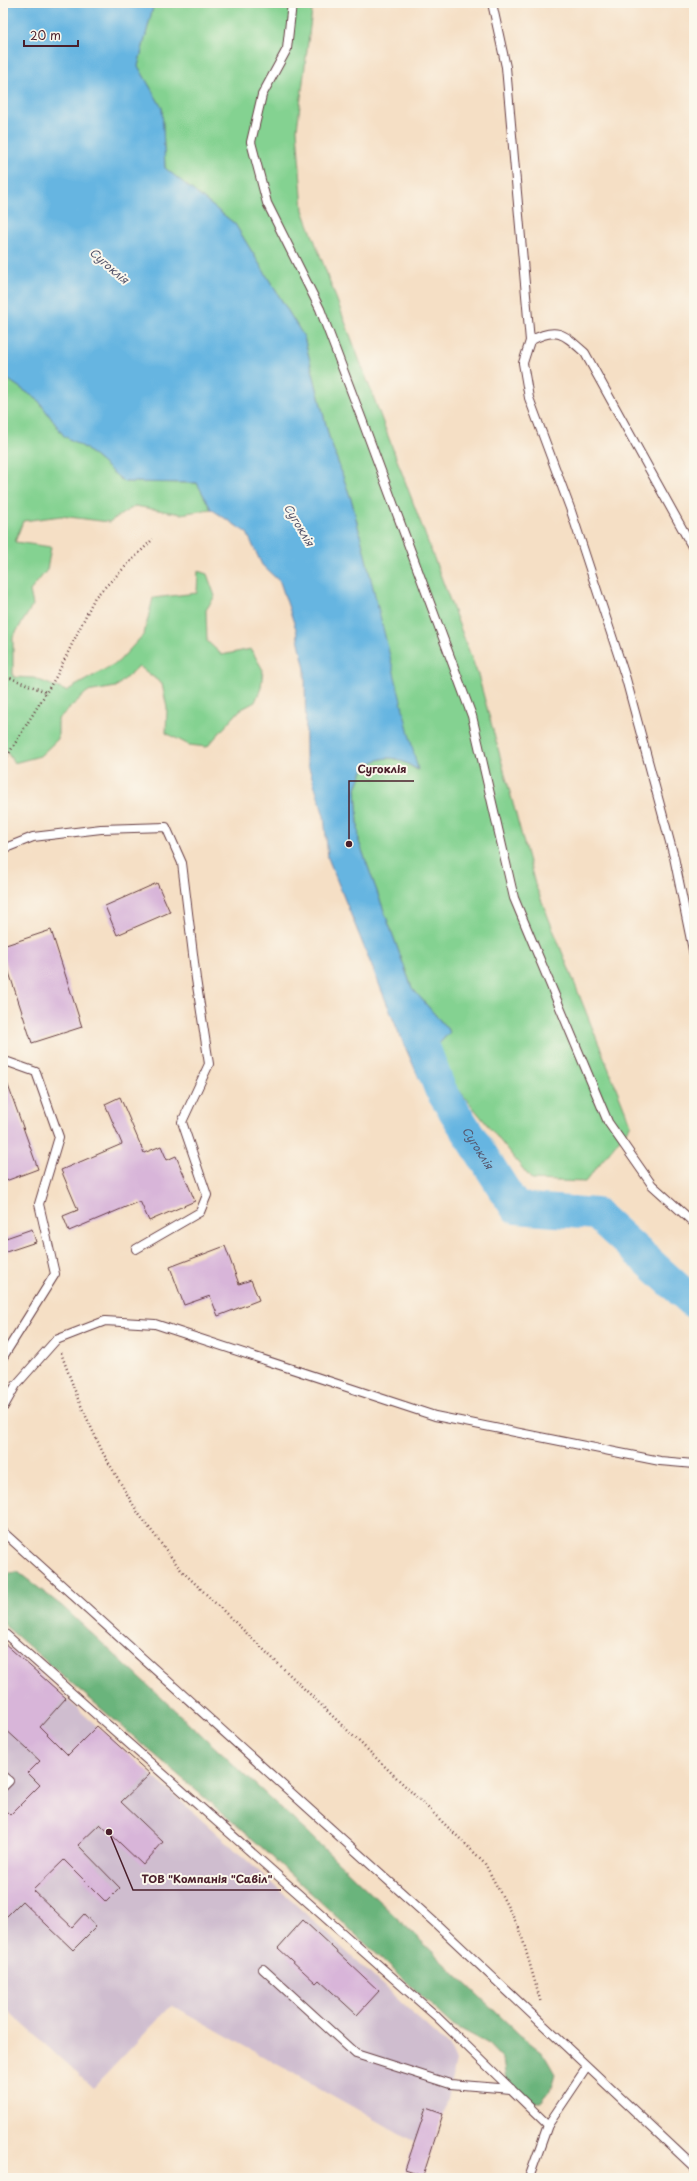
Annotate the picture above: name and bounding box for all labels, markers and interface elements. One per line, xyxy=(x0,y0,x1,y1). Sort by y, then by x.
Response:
scale bar xyxy=(24,22,78,48)
text: 20 m xyxy=(30,26,61,44)
water label: Сугоклія xyxy=(86,244,133,288)
water label: Сугоклія xyxy=(280,500,319,550)
callout: Сугоклія xyxy=(349,758,414,781)
text: Сугоклія xyxy=(357,760,407,777)
water label: Сугоклія xyxy=(458,1123,499,1173)
callout: ТОВ "Компанія "Савіл" xyxy=(133,1867,281,1890)
text: ТОВ "Компанія "Савіл" xyxy=(142,1870,272,1887)

